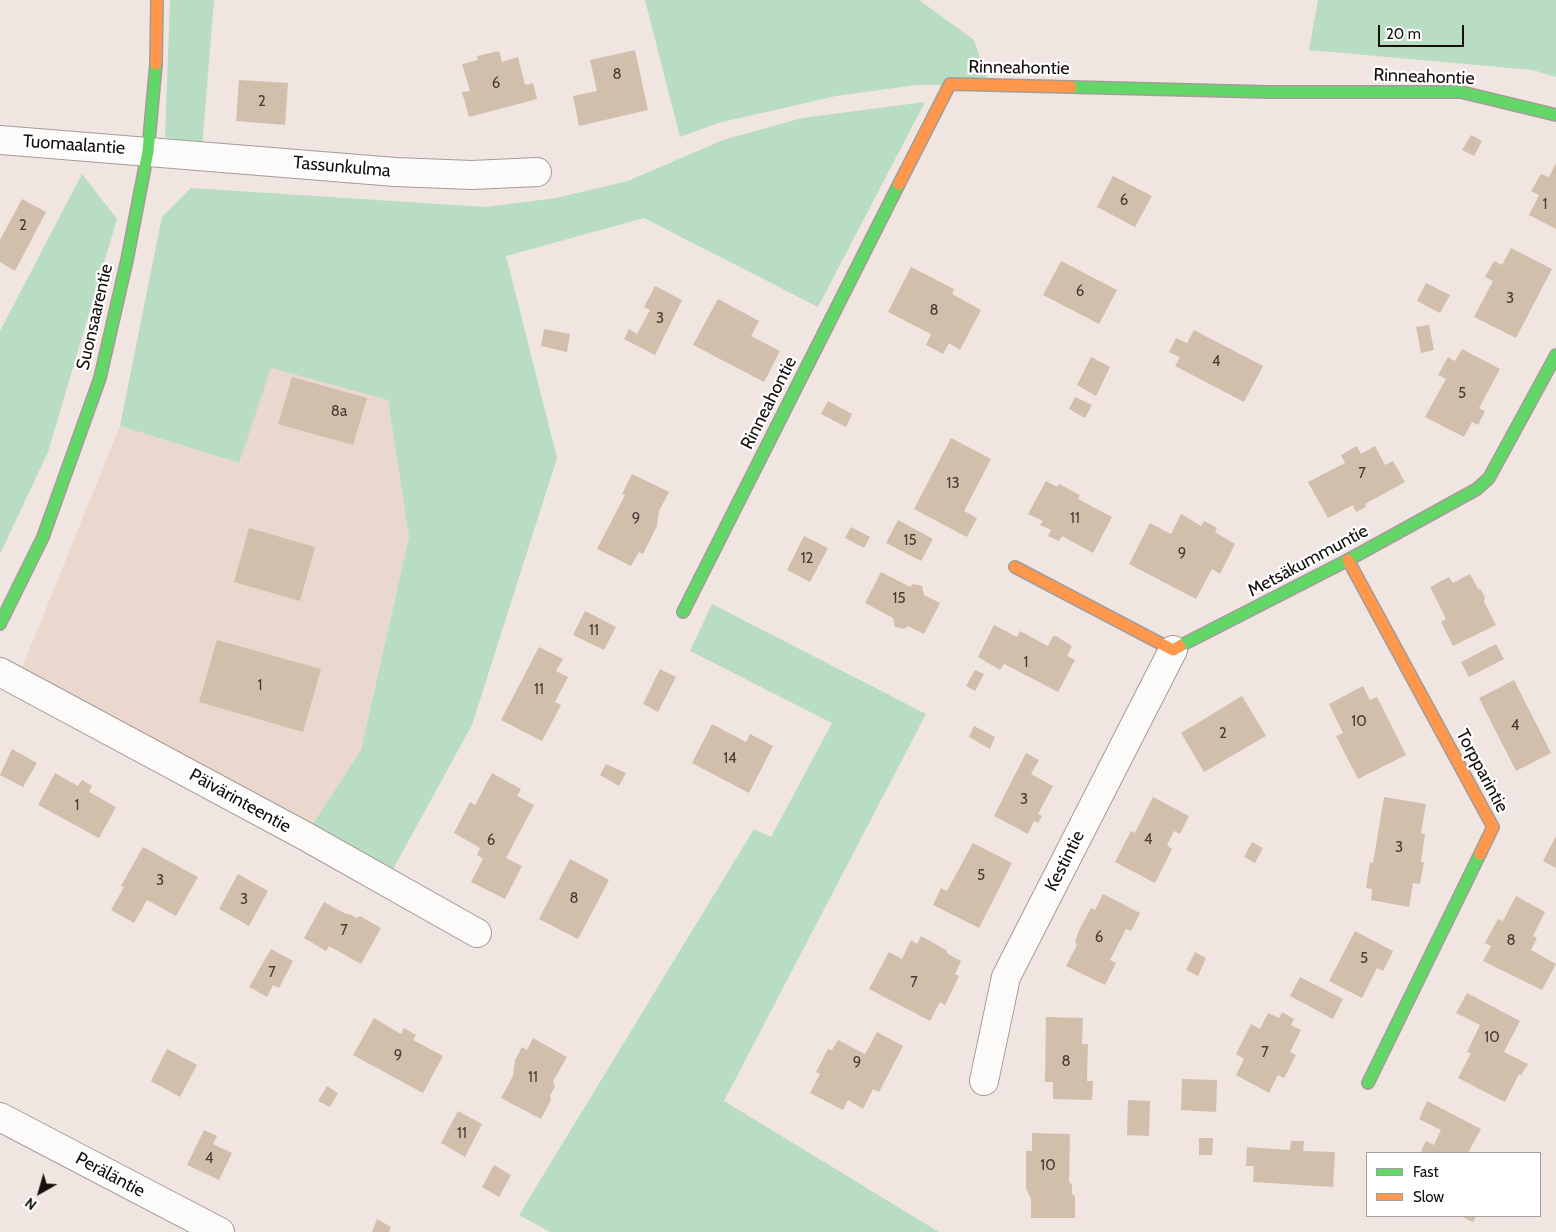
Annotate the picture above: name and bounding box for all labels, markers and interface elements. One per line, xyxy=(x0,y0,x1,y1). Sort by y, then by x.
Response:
scale bar xyxy=(1381,15,1467,47)
text: 20 m xyxy=(1386,25,1421,43)
street label: Rinneahontie xyxy=(968,56,1070,80)
street label: Rinneahontie xyxy=(1373,64,1475,90)
house number: 8 xyxy=(612,66,622,84)
house number: 6 xyxy=(492,75,500,93)
house number: 2 xyxy=(258,93,266,111)
street label: Tuomaalantie xyxy=(22,131,126,159)
street label: Tassunkulma xyxy=(292,152,392,182)
house number: 6 xyxy=(1120,192,1128,210)
house number: 1 xyxy=(1543,196,1547,214)
house number: 2 xyxy=(19,217,27,235)
street label: Suonsaarentie xyxy=(72,262,118,372)
house number: 6 xyxy=(1076,283,1084,301)
house number: 3 xyxy=(1506,290,1514,308)
house number: 8 xyxy=(929,302,939,320)
house number: 3 xyxy=(656,310,664,328)
street label: Rinneahontie xyxy=(736,353,802,453)
house number: 4 xyxy=(1212,353,1220,371)
house number: 5 xyxy=(1458,385,1466,403)
house number: 8a xyxy=(331,403,347,421)
house number: 7 xyxy=(1358,465,1366,483)
house number: 13 xyxy=(946,475,960,493)
house number: 9 xyxy=(632,510,640,528)
house number: 11 xyxy=(1070,510,1080,528)
street label: Metsäkummuntie xyxy=(1244,520,1372,602)
house number: 15 xyxy=(903,532,917,550)
house number: 9 xyxy=(1178,545,1186,563)
house number: 12 xyxy=(801,550,813,568)
house number: 15 xyxy=(892,590,906,608)
house number: 11 xyxy=(589,622,599,640)
house number: 1 xyxy=(1024,654,1028,672)
house number: 1 xyxy=(258,677,262,695)
house number: 11 xyxy=(534,681,544,699)
house number: 10 xyxy=(1351,713,1367,731)
house number: 4 xyxy=(1511,717,1519,735)
house number: 2 xyxy=(1219,725,1227,743)
street label: Torpparintie xyxy=(1451,726,1513,816)
house number: 14 xyxy=(723,750,737,768)
street label: Päivärinteentie xyxy=(185,764,295,838)
house number: 3 xyxy=(1020,791,1028,809)
house number: 1 xyxy=(75,797,79,815)
street label: Kestintie xyxy=(1041,827,1089,895)
house number: 4 xyxy=(1144,831,1152,849)
house number: 6 xyxy=(487,832,495,850)
house number: 3 xyxy=(1395,839,1403,857)
house number: 5 xyxy=(977,867,985,885)
house number: 3 xyxy=(156,872,164,890)
house number: 8 xyxy=(569,890,579,908)
house number: 3 xyxy=(240,891,248,909)
house number: 7 xyxy=(340,922,348,940)
house number: 6 xyxy=(1095,929,1103,947)
house number: 8 xyxy=(1506,932,1516,950)
house number: 5 xyxy=(1360,950,1368,968)
house number: 7 xyxy=(268,964,276,982)
house number: 7 xyxy=(910,974,918,992)
house number: 10 xyxy=(1484,1029,1500,1047)
house number: 7 xyxy=(1261,1044,1269,1062)
house number: 9 xyxy=(394,1047,402,1065)
house number: 8 xyxy=(1061,1053,1071,1071)
house number: 9 xyxy=(853,1054,861,1072)
house number: 11 xyxy=(528,1069,538,1087)
house number: 11 xyxy=(457,1125,467,1143)
street label: Peräläntie xyxy=(72,1148,148,1202)
house number: 4 xyxy=(205,1150,213,1168)
legend xyxy=(1366,1152,1541,1217)
house number: 10 xyxy=(1040,1157,1056,1175)
text: Fast xyxy=(1413,1163,1438,1181)
north arrow xyxy=(15,1167,65,1217)
text: Slow xyxy=(1413,1188,1444,1206)
text: N xyxy=(21,1194,40,1214)

